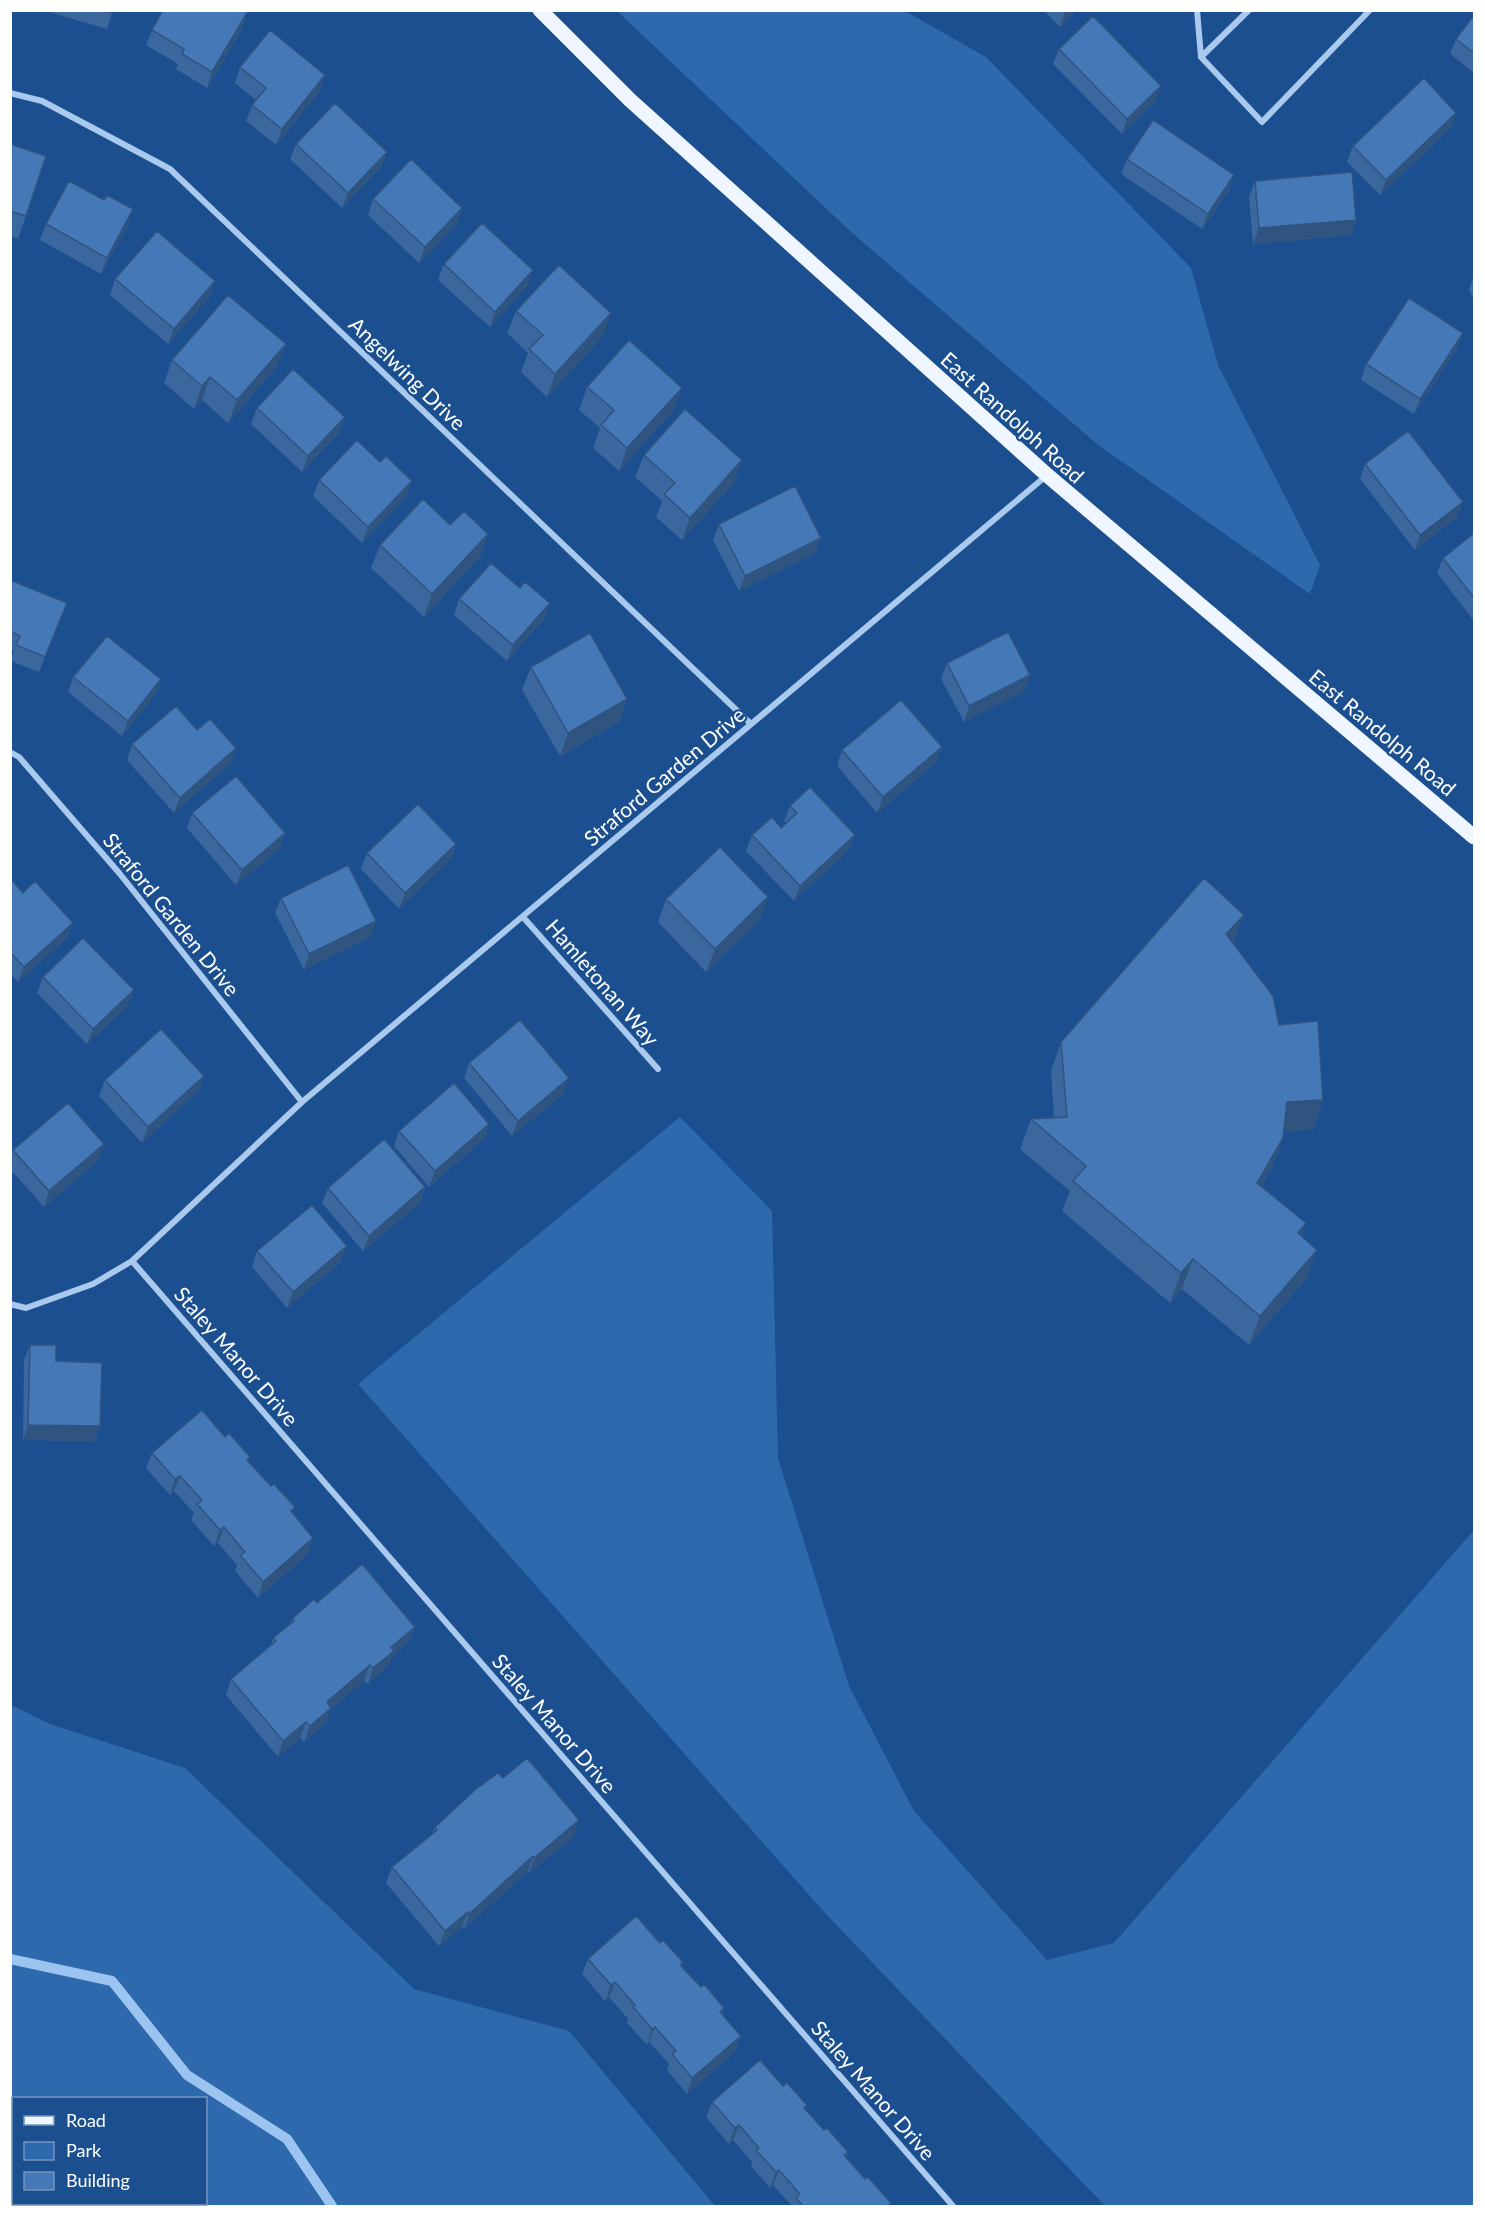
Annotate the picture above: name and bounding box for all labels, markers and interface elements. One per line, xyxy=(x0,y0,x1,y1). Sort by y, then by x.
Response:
street label: Angelwing Drive xyxy=(345,311,471,435)
street label: East Randolph Road xyxy=(936,346,1090,488)
street label: East Randolph Road xyxy=(1305,663,1461,801)
street label: Straford Garden Drive xyxy=(578,701,750,851)
street label: Straford Garden Drive xyxy=(99,827,245,1001)
street label: Hamletonan Way xyxy=(541,914,665,1050)
street label: Staley Manor Drive xyxy=(170,1281,304,1431)
street label: Staley Manor Drive xyxy=(488,1648,622,1798)
street label: Staley Manor Drive xyxy=(807,2015,941,2165)
legend xyxy=(12,2097,207,2205)
text: Road xyxy=(66,2109,106,2131)
text: Park xyxy=(66,2139,102,2161)
text: Building xyxy=(66,2169,130,2191)

